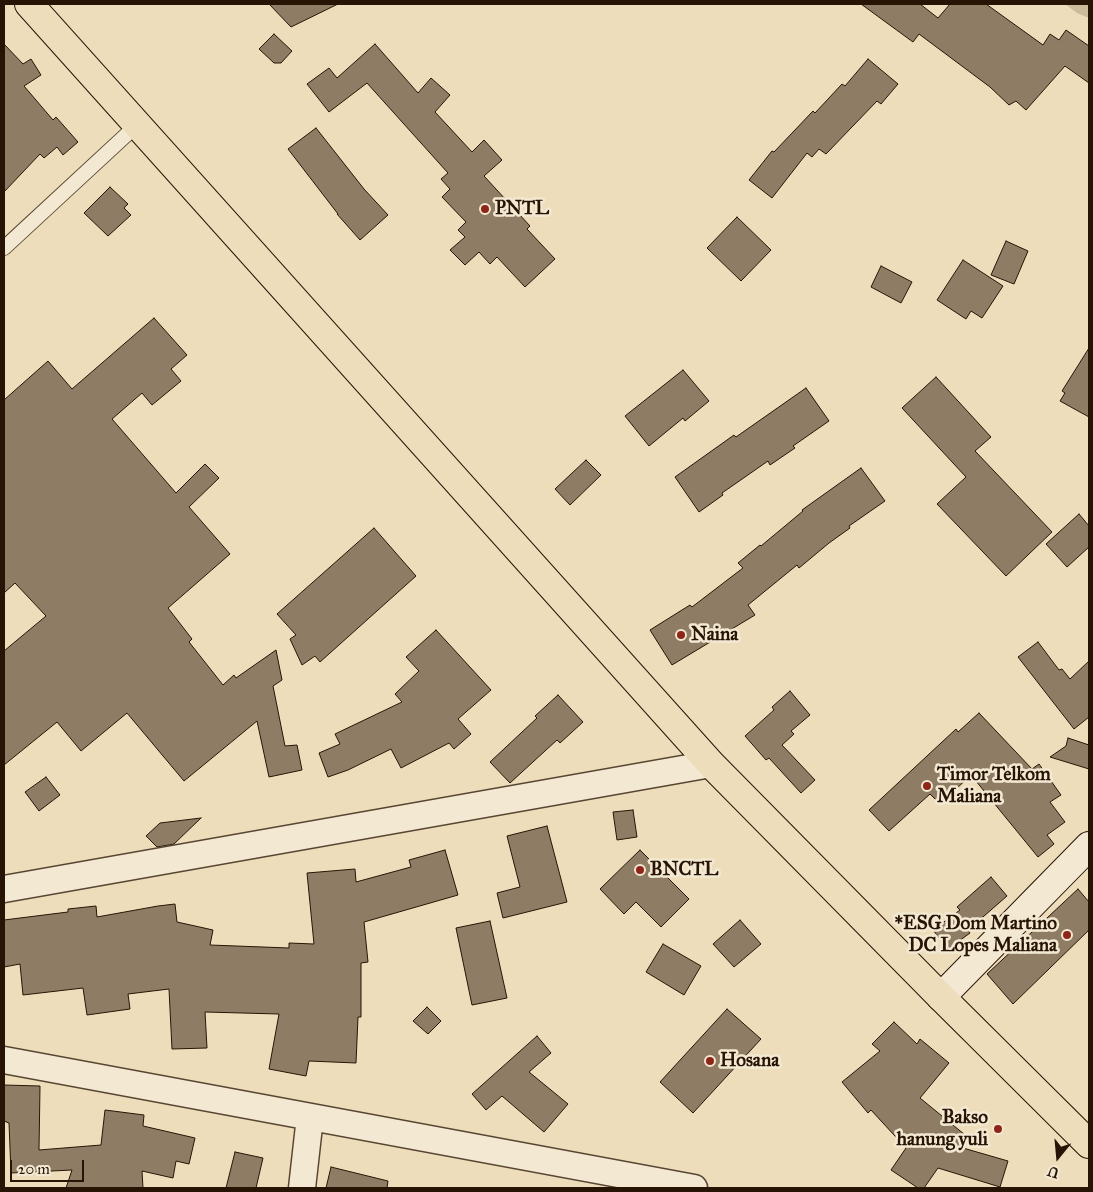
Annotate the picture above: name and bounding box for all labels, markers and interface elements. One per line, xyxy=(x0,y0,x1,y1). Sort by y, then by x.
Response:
place label: PNTL xyxy=(495,198,549,220)
marker: PNTL xyxy=(479,203,491,215)
place label: Naina xyxy=(691,624,738,646)
marker: Naina xyxy=(675,629,687,641)
place label: Timor Telkom Maliana xyxy=(937,764,1051,808)
marker: Timor Telkom Maliana xyxy=(921,780,933,792)
place label: BNCTL xyxy=(650,859,718,881)
marker: BNCTL xyxy=(634,864,646,876)
place label: *ESG Dom Martino DC Lopes Maliana xyxy=(894,913,1057,957)
marker: *ESG Dom Martino DC Lopes Maliana xyxy=(1061,929,1073,941)
place label: Hosana xyxy=(720,1050,779,1072)
marker: Hosana xyxy=(704,1055,716,1067)
place label: Bakso hanung yuli xyxy=(896,1107,988,1151)
marker: Bakso hanung yuli xyxy=(992,1123,1004,1135)
north arrow xyxy=(1033,1132,1083,1182)
scale bar xyxy=(12,1150,86,1182)
text: 20 m xyxy=(18,1160,50,1178)
text: U xyxy=(1046,1162,1061,1182)

